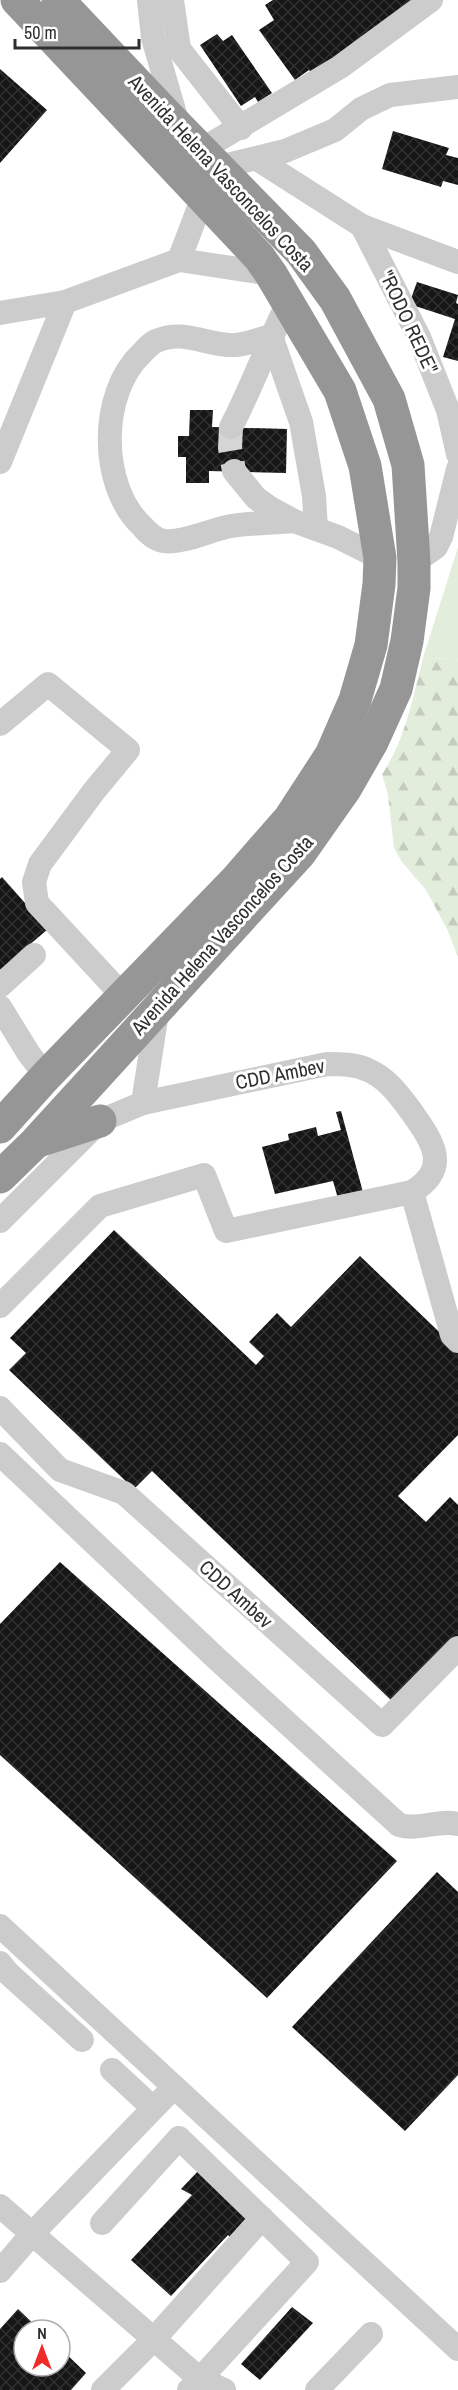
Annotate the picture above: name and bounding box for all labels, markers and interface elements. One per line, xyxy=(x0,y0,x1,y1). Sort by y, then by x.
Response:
scale bar xyxy=(15,12,140,50)
text: 50 m xyxy=(24,20,57,45)
street label: Avenida Helena Vasconcelos Costa xyxy=(122,68,320,277)
street label: "RODO REDE" xyxy=(374,266,445,378)
street label: Avenida Helena Vasconcelos Costa xyxy=(124,829,319,1041)
street label: CDD Ambev xyxy=(233,1051,328,1095)
street label: CDD Ambev xyxy=(194,1553,279,1634)
north arrow xyxy=(12,2318,72,2378)
text: N xyxy=(37,2322,47,2344)

